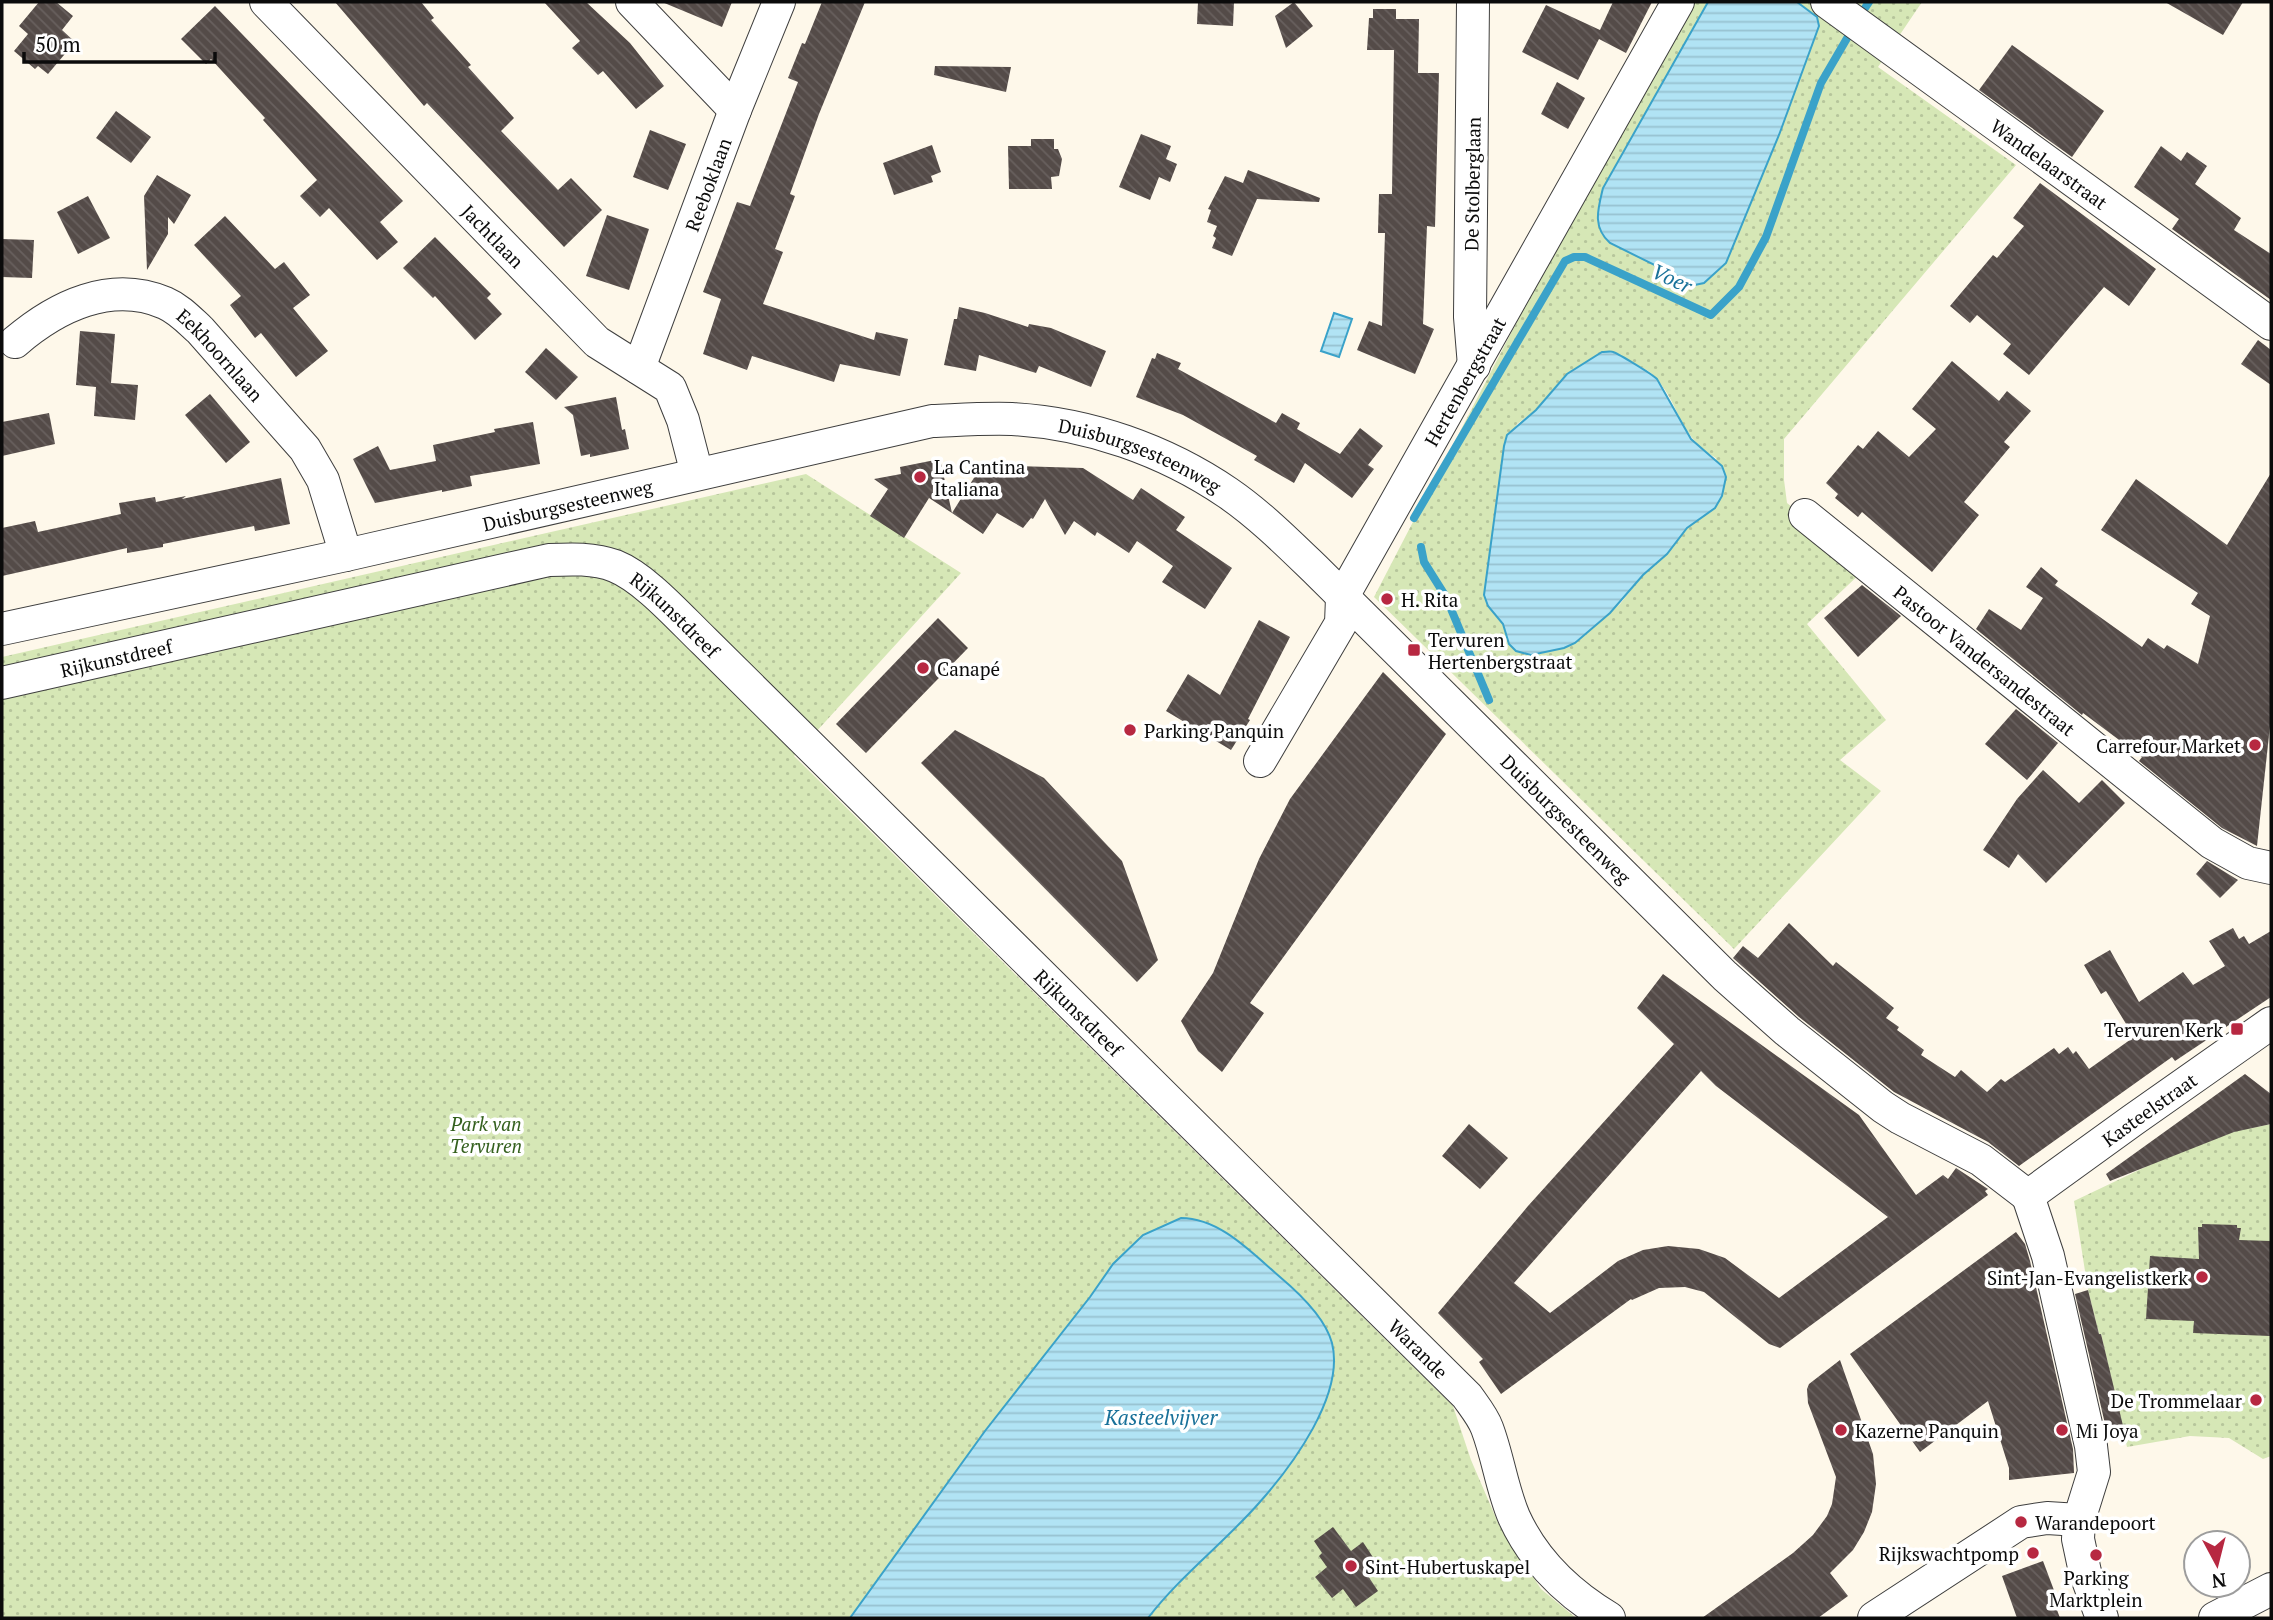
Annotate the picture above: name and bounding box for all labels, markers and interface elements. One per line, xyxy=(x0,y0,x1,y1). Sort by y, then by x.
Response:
scale bar xyxy=(24,21,215,65)
text: 50 m xyxy=(35,30,81,58)
street label: Wandelaarstraat xyxy=(1986,113,2113,214)
street label: De Stolberglaan xyxy=(1458,117,1486,251)
street label: Reeboklaan xyxy=(679,134,736,234)
street label: Jachtlaan xyxy=(457,198,530,273)
water label: Voer xyxy=(1647,257,1698,300)
street label: Eekhoornlaan xyxy=(172,302,269,406)
street label: Hertenbergstraat xyxy=(1418,312,1511,450)
street label: Duisburgsesteenweg xyxy=(1057,412,1227,498)
place label: La Cantina Italiana xyxy=(934,454,1026,501)
marker: La Cantina Italiana xyxy=(912,469,928,485)
street label: Duisburgsesteenweg xyxy=(480,473,656,536)
street label: Rijkunstdreef xyxy=(626,566,726,663)
street label: Pastoor Vandersandestraat xyxy=(1889,579,2081,741)
place label: H. Rita xyxy=(1401,587,1459,612)
marker: H. Rita xyxy=(1379,591,1395,607)
place label: Tervuren Hertenbergstraat xyxy=(1428,627,1573,674)
street label: Rijkunstdreef xyxy=(58,632,176,682)
marker: Tervuren Hertenbergstraat xyxy=(1406,642,1422,658)
place label: Canapé xyxy=(937,656,1000,681)
marker: Canapé xyxy=(915,660,931,676)
place label: Parking Panquin xyxy=(1144,718,1284,743)
marker: Parking Panquin xyxy=(1122,722,1138,738)
place label: Carrefour Market xyxy=(2096,733,2241,758)
marker: Carrefour Market xyxy=(2247,737,2263,753)
street label: Duisburgsesteenweg xyxy=(1496,749,1638,889)
street label: Rijkunstdreef xyxy=(1030,963,1129,1062)
place label: Tervuren Kerk xyxy=(2104,1017,2223,1042)
marker: Tervuren Kerk xyxy=(2229,1021,2245,1037)
street label: Kasteelstraat xyxy=(2096,1067,2201,1151)
park label: Park van Tervuren xyxy=(449,1111,522,1158)
place label: Sint-Jan-Evangelistkerk xyxy=(1987,1265,2188,1290)
marker: Sint-Jan-Evangelistkerk xyxy=(2194,1269,2210,1285)
street label: Warande xyxy=(1384,1313,1454,1383)
place label: De Trommelaar xyxy=(2111,1388,2243,1413)
marker: De Trommelaar xyxy=(2248,1392,2264,1408)
water label: Kasteelvijver xyxy=(1104,1403,1218,1431)
place label: Kazerne Panquin xyxy=(1855,1418,1999,1443)
place label: Mi Joya xyxy=(2076,1418,2139,1443)
marker: Kazerne Panquin xyxy=(1833,1422,1849,1438)
marker: Mi Joya xyxy=(2054,1422,2070,1438)
place label: Warandepoort xyxy=(2035,1510,2156,1535)
marker: Warandepoort xyxy=(2013,1514,2029,1530)
north arrow xyxy=(2182,1529,2252,1599)
place label: Rijkswachtpomp xyxy=(1879,1541,2019,1566)
marker: Rijkswachtpomp xyxy=(2025,1545,2041,1561)
marker: Parking Marktplein xyxy=(2088,1547,2104,1563)
place label: Sint-Hubertuskapel xyxy=(1365,1554,1530,1579)
marker: Sint-Hubertuskapel xyxy=(1343,1558,1359,1574)
place label: Parking Marktplein xyxy=(2049,1565,2143,1612)
text: N xyxy=(2210,1568,2228,1595)

